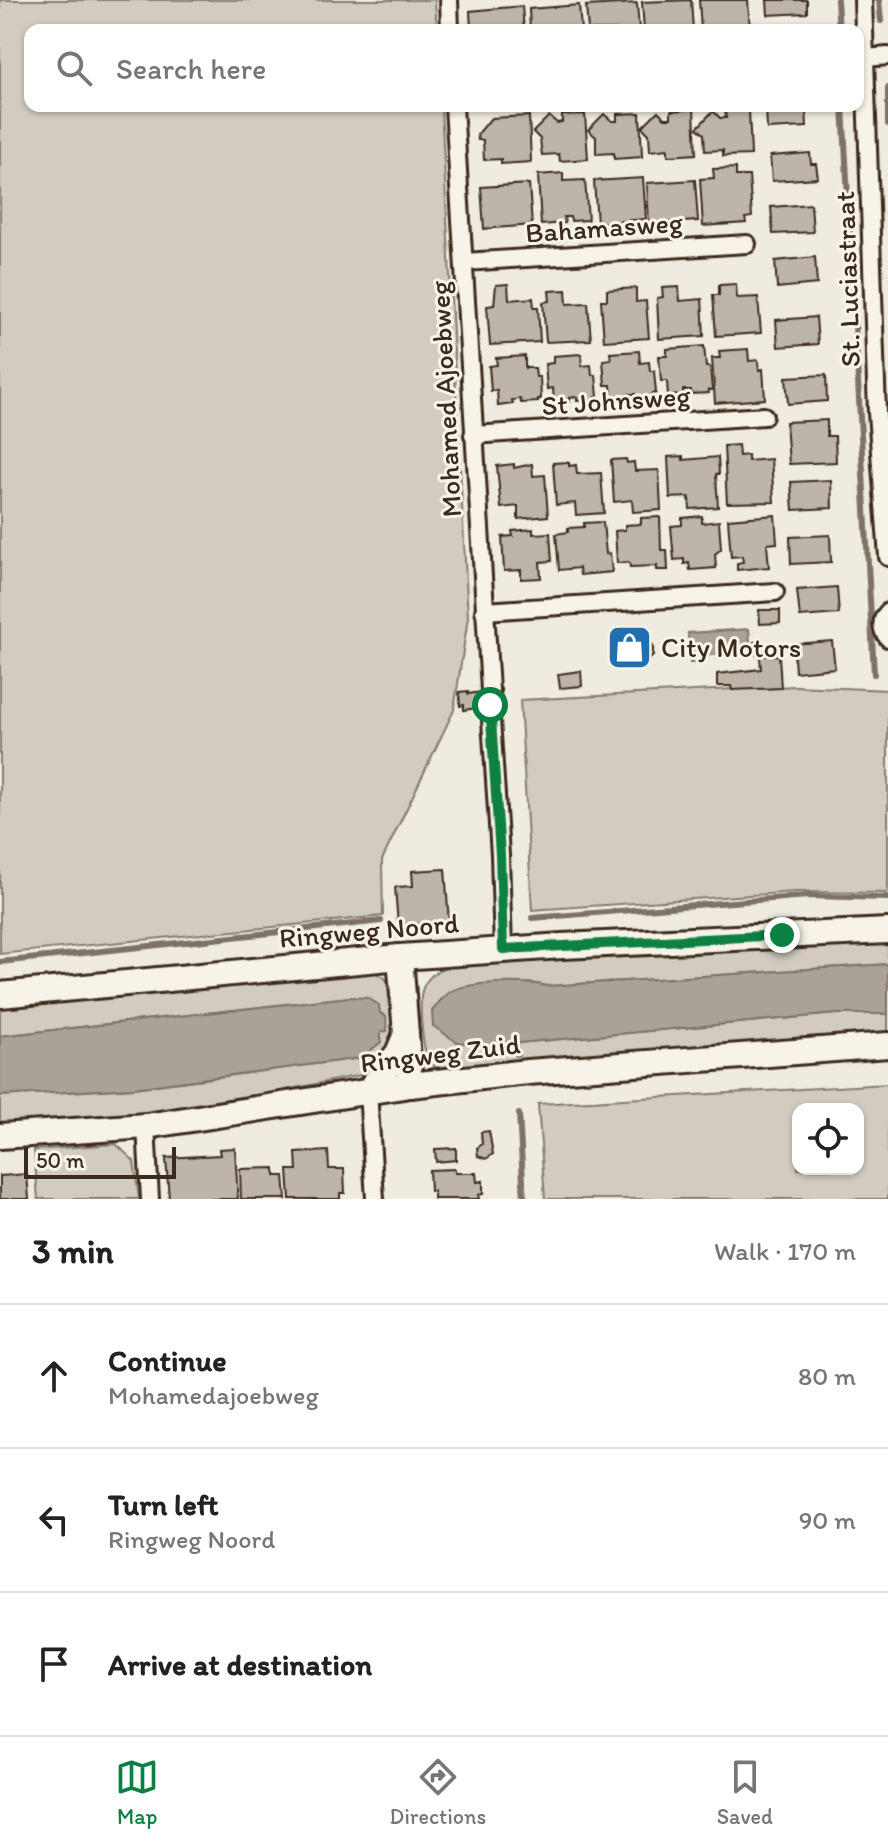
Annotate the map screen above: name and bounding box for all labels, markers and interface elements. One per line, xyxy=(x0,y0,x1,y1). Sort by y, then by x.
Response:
search box xyxy=(24,24,864,112)
icon: search xyxy=(52,46,96,90)
text: Search here xyxy=(116,50,266,87)
street label: St. Luciastraat xyxy=(827,190,867,368)
street label: Bahamasweg xyxy=(524,204,685,249)
street label: Mohamed Ajoebweg xyxy=(422,279,468,518)
street label: St Johnsweg xyxy=(540,378,692,422)
shop icon: City Motors xyxy=(606,623,654,671)
place label: City Motors xyxy=(661,630,801,664)
route start xyxy=(472,687,508,723)
street label: Ringweg Noord xyxy=(278,905,460,955)
route end xyxy=(764,917,800,953)
street label: Ringweg Zuid xyxy=(358,1026,522,1080)
map controls xyxy=(792,1103,864,1175)
button: locate xyxy=(792,1103,864,1175)
scale bar xyxy=(24,1143,176,1179)
text: 50 m xyxy=(36,1147,85,1174)
text: 3 min xyxy=(32,1231,114,1272)
text: Walk · 170 m xyxy=(714,1235,856,1267)
text: Continue xyxy=(108,1342,227,1379)
icon: ahead xyxy=(32,1354,76,1398)
text: 80 m xyxy=(798,1360,856,1392)
text: Mohamedajoebweg xyxy=(108,1379,319,1411)
text: Turn left xyxy=(108,1486,219,1523)
icon: left xyxy=(32,1498,76,1542)
text: 90 m xyxy=(799,1504,856,1536)
text: Ringweg Noord xyxy=(108,1523,276,1555)
icon: arrive xyxy=(32,1642,76,1686)
text: Arrive at destination xyxy=(108,1646,372,1683)
tab: Map xyxy=(115,1755,159,1830)
tab: Directions xyxy=(390,1755,486,1830)
tab: Saved xyxy=(717,1755,773,1830)

